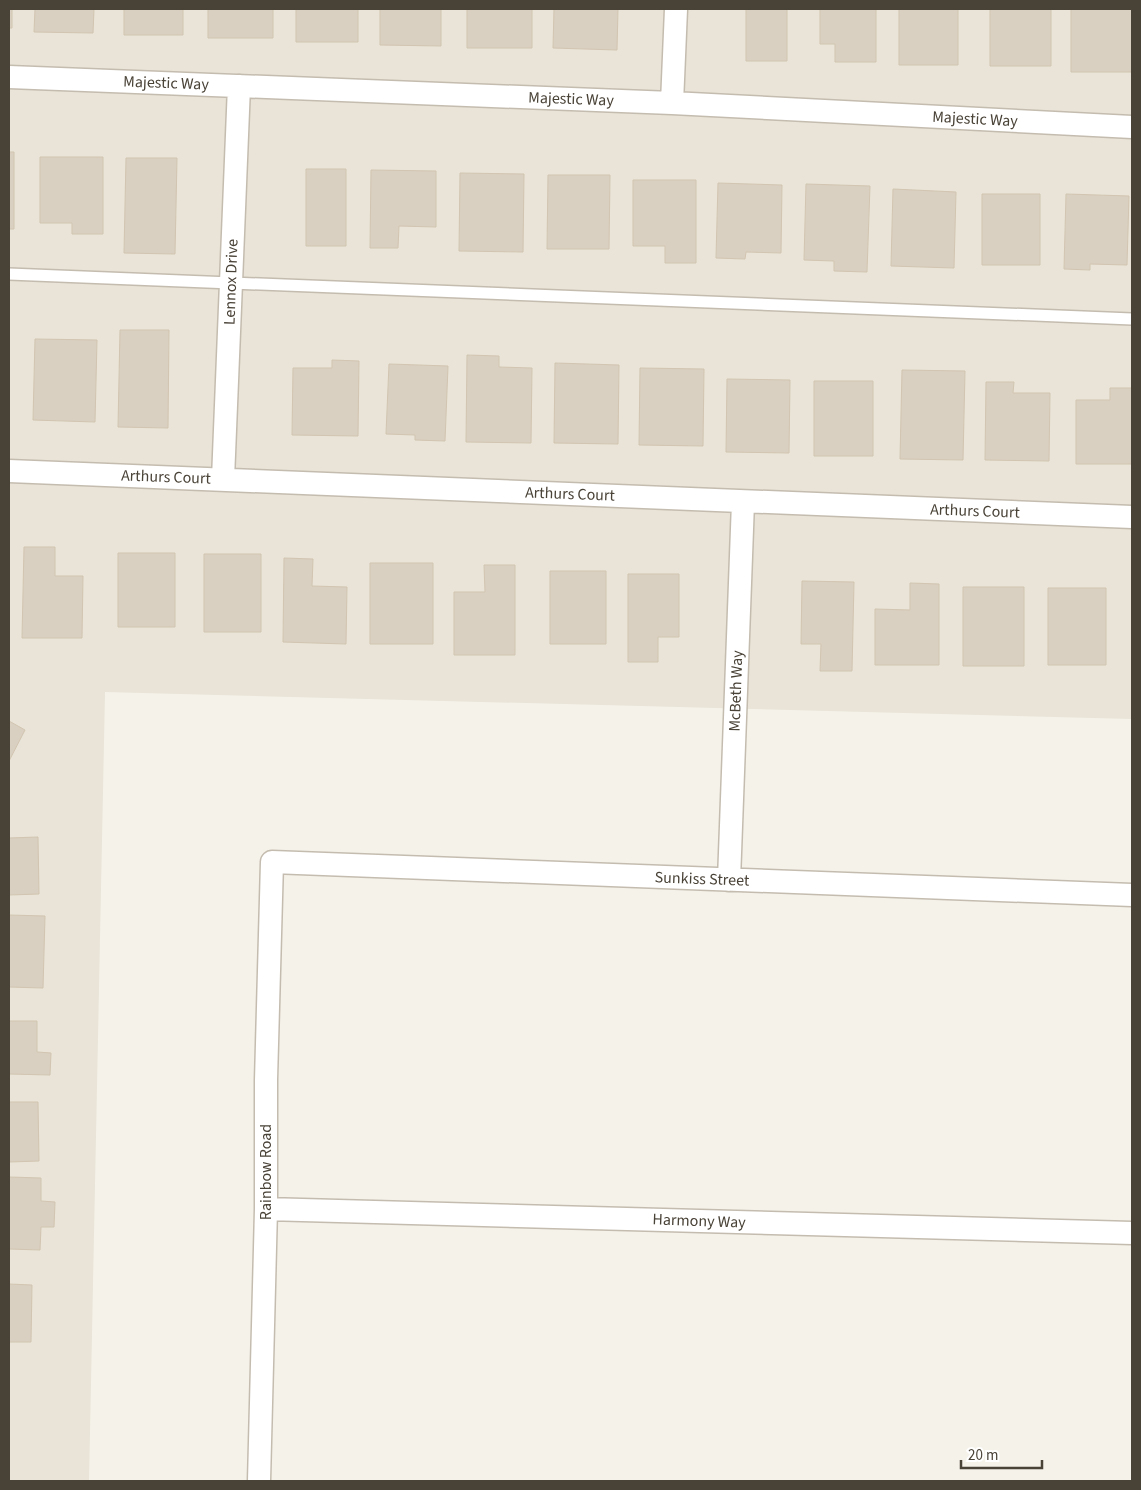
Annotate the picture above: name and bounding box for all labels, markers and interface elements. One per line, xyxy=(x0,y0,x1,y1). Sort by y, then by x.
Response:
street label: Majestic Way xyxy=(123,71,210,96)
street label: Majestic Way xyxy=(528,87,615,112)
street label: Majestic Way xyxy=(932,106,1019,132)
street label: Lennox Drive xyxy=(218,238,244,326)
street label: Arthurs Court xyxy=(121,464,212,490)
street label: Arthurs Court xyxy=(525,481,616,507)
street label: Arthurs Court xyxy=(930,498,1021,524)
street label: McBeth Way xyxy=(724,649,748,732)
street label: Sunkiss Street xyxy=(654,866,750,892)
street label: Rainbow Road xyxy=(255,1124,277,1220)
street label: Harmony Way xyxy=(652,1208,747,1234)
scale bar xyxy=(961,1438,1042,1470)
text: 20 m xyxy=(968,1445,998,1466)

